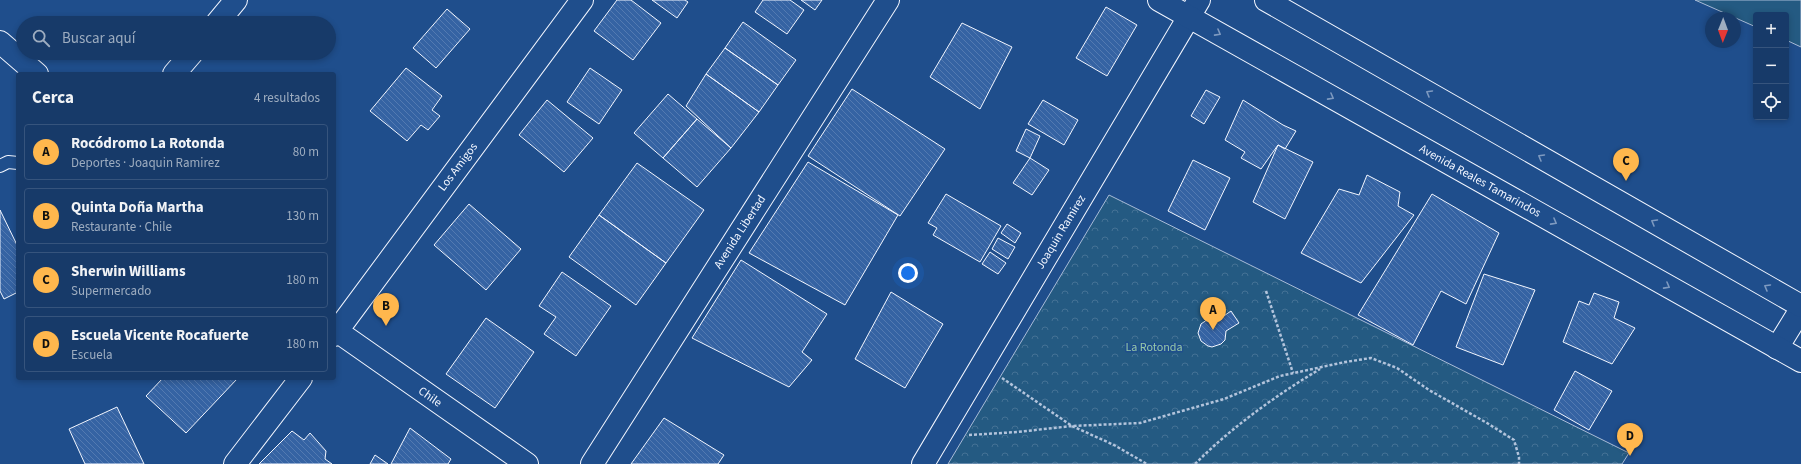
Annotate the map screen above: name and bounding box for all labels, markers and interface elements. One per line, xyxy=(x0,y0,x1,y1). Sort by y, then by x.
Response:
north arrow xyxy=(1705,12,1741,48)
map controls xyxy=(1753,12,1789,120)
button: + xyxy=(1753,12,1789,48)
search box xyxy=(16,16,336,60)
icon: search xyxy=(30,27,52,49)
text: Buscar aquí xyxy=(62,28,135,49)
one-way arrow xyxy=(1213,29,1221,36)
button: − xyxy=(1753,48,1789,84)
button: locate xyxy=(1753,84,1789,120)
text: Cerca xyxy=(32,86,74,110)
text: 4 resultados xyxy=(254,89,320,107)
one-way arrow xyxy=(1426,90,1433,97)
one-way arrow xyxy=(1327,92,1334,99)
text: Rocódromo La Rotonda xyxy=(71,133,225,154)
street label: Los Amigos xyxy=(434,139,482,195)
street label: Avenida Reales Tamarindos xyxy=(1416,140,1544,222)
text: A xyxy=(42,143,50,161)
text: 80 m xyxy=(293,143,319,161)
pin: C xyxy=(1613,148,1639,181)
text: Deportes · Joaquin Ramirez xyxy=(71,154,220,172)
one-way arrow xyxy=(1538,155,1546,162)
street label: Avenida Libertad xyxy=(710,192,770,272)
street label: Joaquin Ramirez xyxy=(1032,192,1090,272)
text: Quinta Doña Martha xyxy=(71,197,204,218)
text: B xyxy=(42,207,50,225)
text: 130 m xyxy=(286,207,319,225)
text: Restaurante · Chile xyxy=(71,218,172,236)
one-way arrow xyxy=(1550,218,1557,225)
one-way arrow xyxy=(1651,219,1658,227)
text: Sherwin Williams xyxy=(71,261,186,282)
your location xyxy=(898,263,918,283)
text: C xyxy=(42,271,50,289)
text: 180 m xyxy=(286,271,319,289)
text: Supermercado xyxy=(71,282,151,300)
one-way arrow xyxy=(1663,282,1670,289)
one-way arrow xyxy=(1764,284,1771,291)
pin: B xyxy=(373,293,399,326)
pin: A xyxy=(1200,297,1226,330)
text: Escuela Vicente Rocafuerte xyxy=(71,325,249,346)
text: D xyxy=(42,335,50,353)
text: 180 m xyxy=(286,335,319,353)
park label: La Rotonda xyxy=(1126,339,1182,356)
text: Escuela xyxy=(71,346,113,364)
street label: Chile xyxy=(415,383,445,411)
pin: D xyxy=(1617,423,1643,456)

